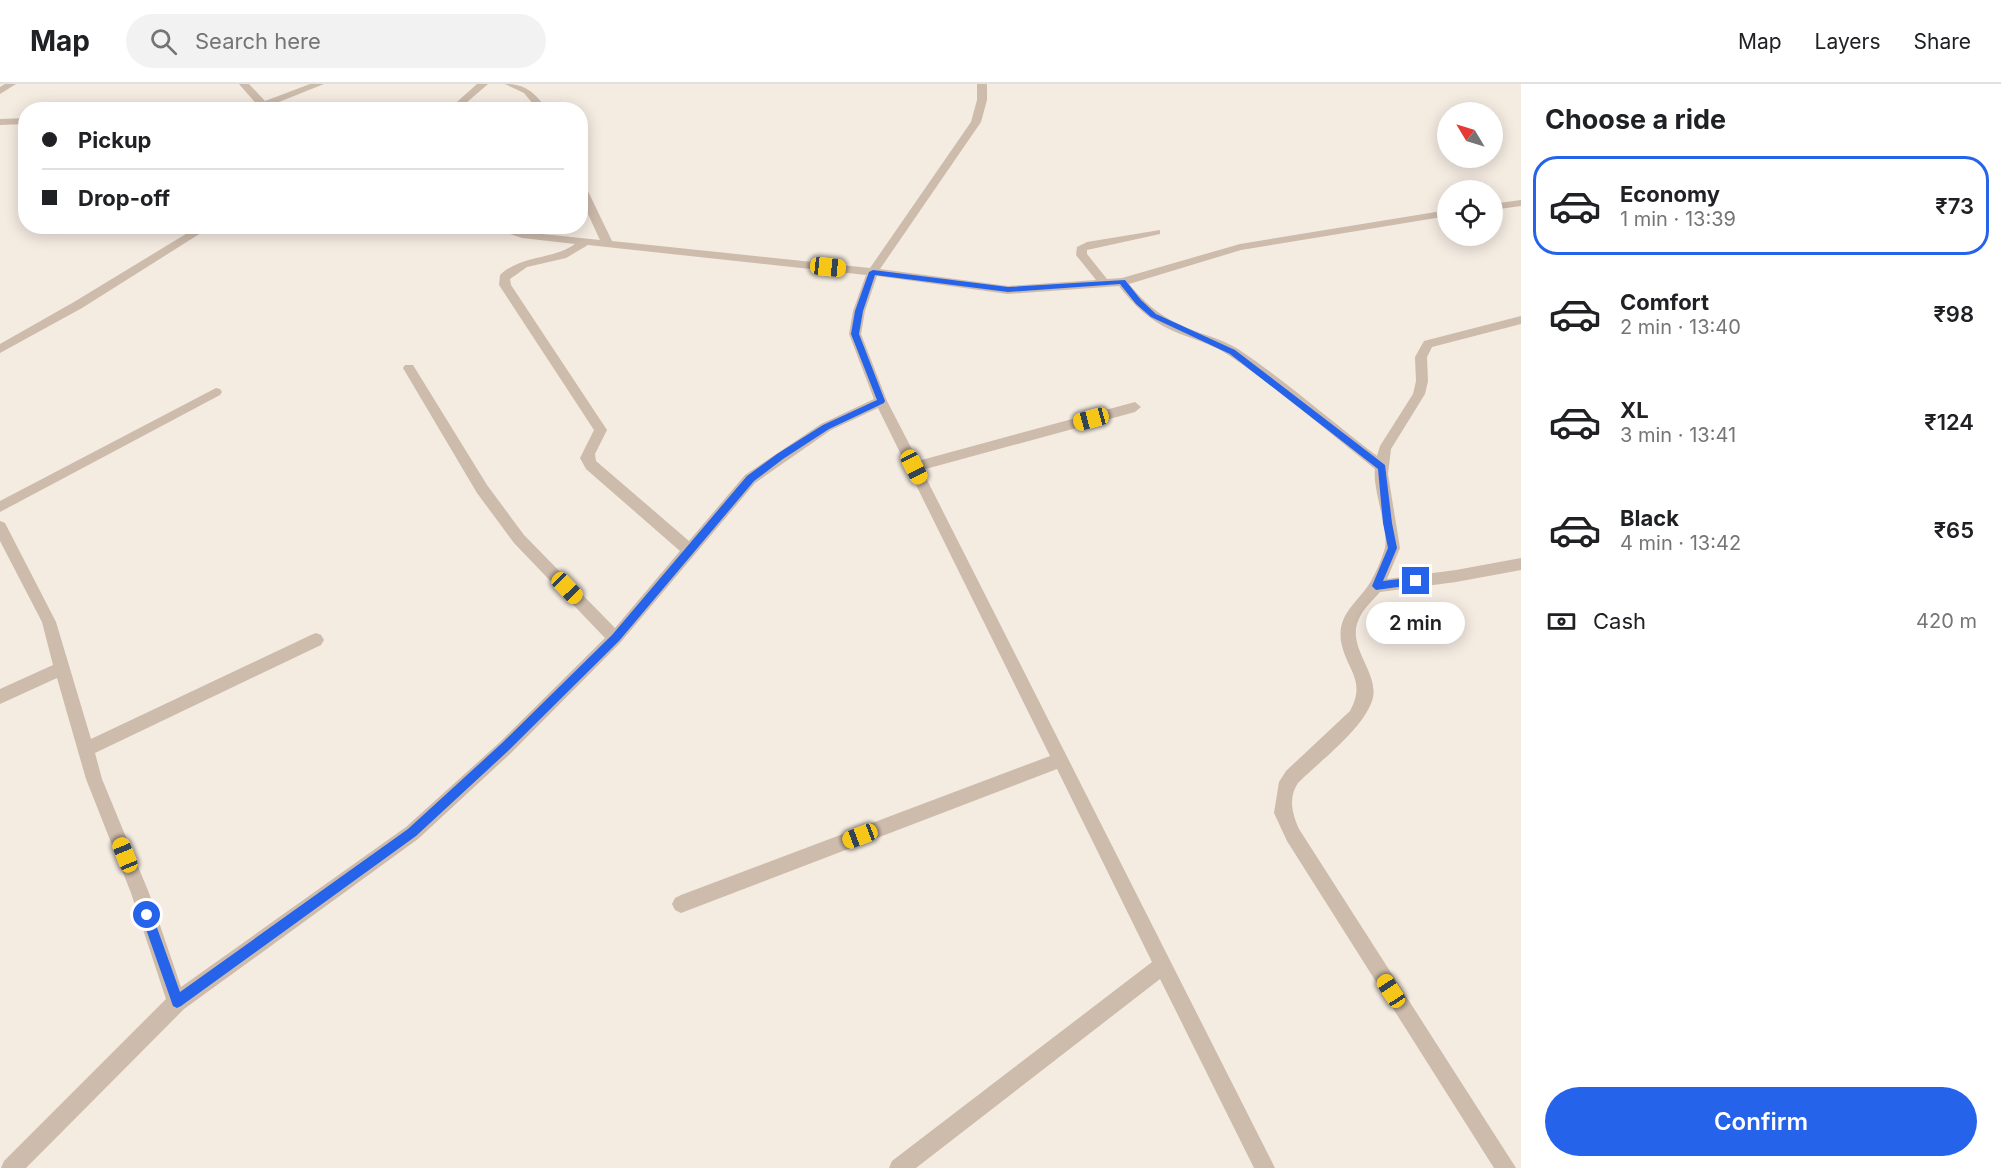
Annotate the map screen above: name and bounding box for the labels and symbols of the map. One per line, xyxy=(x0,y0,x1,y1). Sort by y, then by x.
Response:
north arrow xyxy=(1437,102,1503,168)
car xyxy=(809,256,847,278)
car xyxy=(1071,406,1111,432)
car xyxy=(898,447,930,487)
route end xyxy=(1402,567,1429,594)
car xyxy=(548,569,586,607)
callout: 2 min xyxy=(1366,602,1466,644)
car xyxy=(840,821,880,851)
car xyxy=(110,835,140,875)
route start xyxy=(133,901,160,928)
car xyxy=(1374,971,1408,1011)

